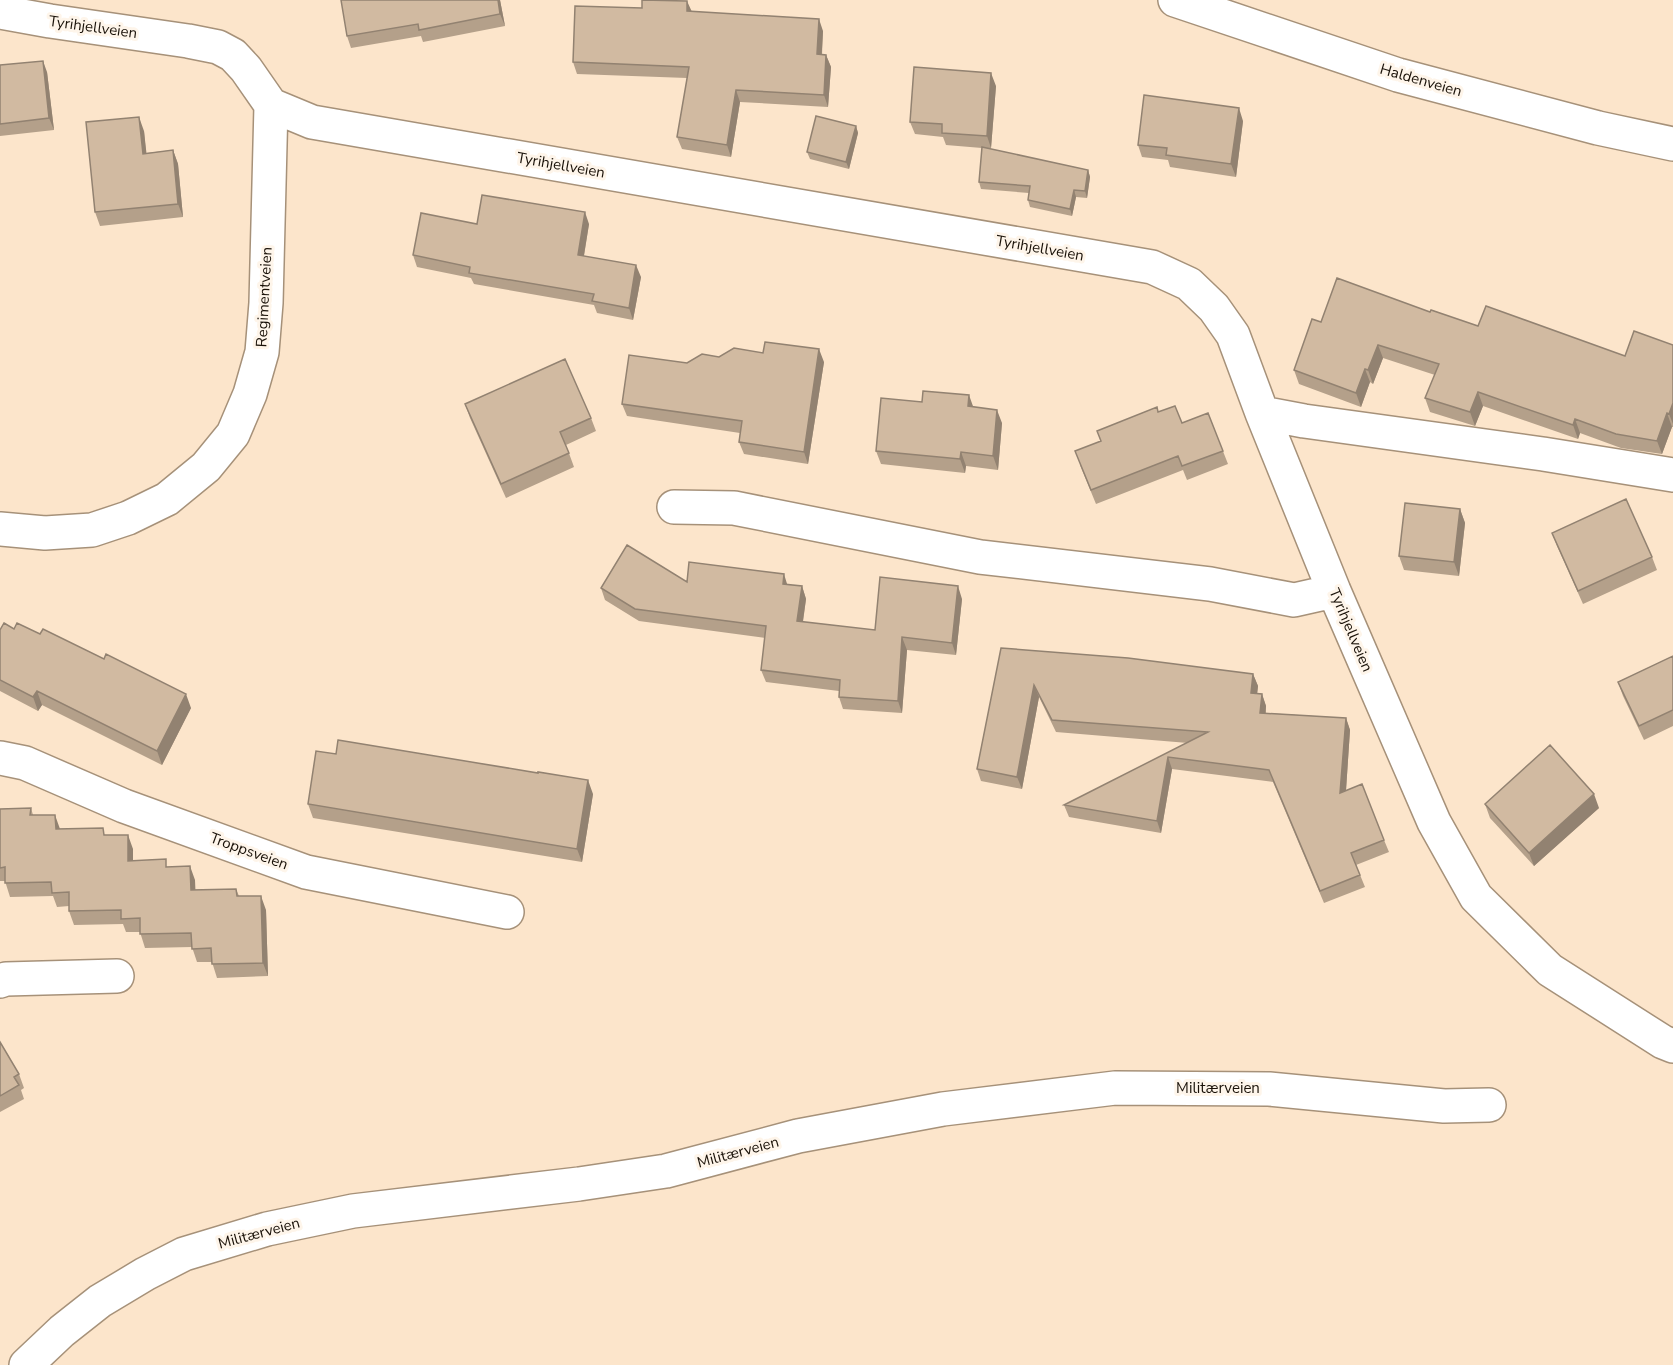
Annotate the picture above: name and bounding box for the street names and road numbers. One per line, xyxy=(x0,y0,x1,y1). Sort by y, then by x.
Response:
street label: Tyrihjellveien xyxy=(48,11,138,43)
street label: Haldenveien xyxy=(1378,59,1464,101)
street label: Tyrihjellveien xyxy=(515,147,607,183)
street label: Tyrihjellveien xyxy=(994,230,1086,266)
street label: Regimentveien xyxy=(251,246,277,348)
street label: Tyrihjellveien xyxy=(1324,585,1378,675)
street label: Troppsveien xyxy=(207,828,291,874)
street label: Militærveien xyxy=(1176,1078,1260,1098)
street label: Militærveien xyxy=(695,1131,781,1173)
street label: Militærveien xyxy=(216,1212,302,1254)

